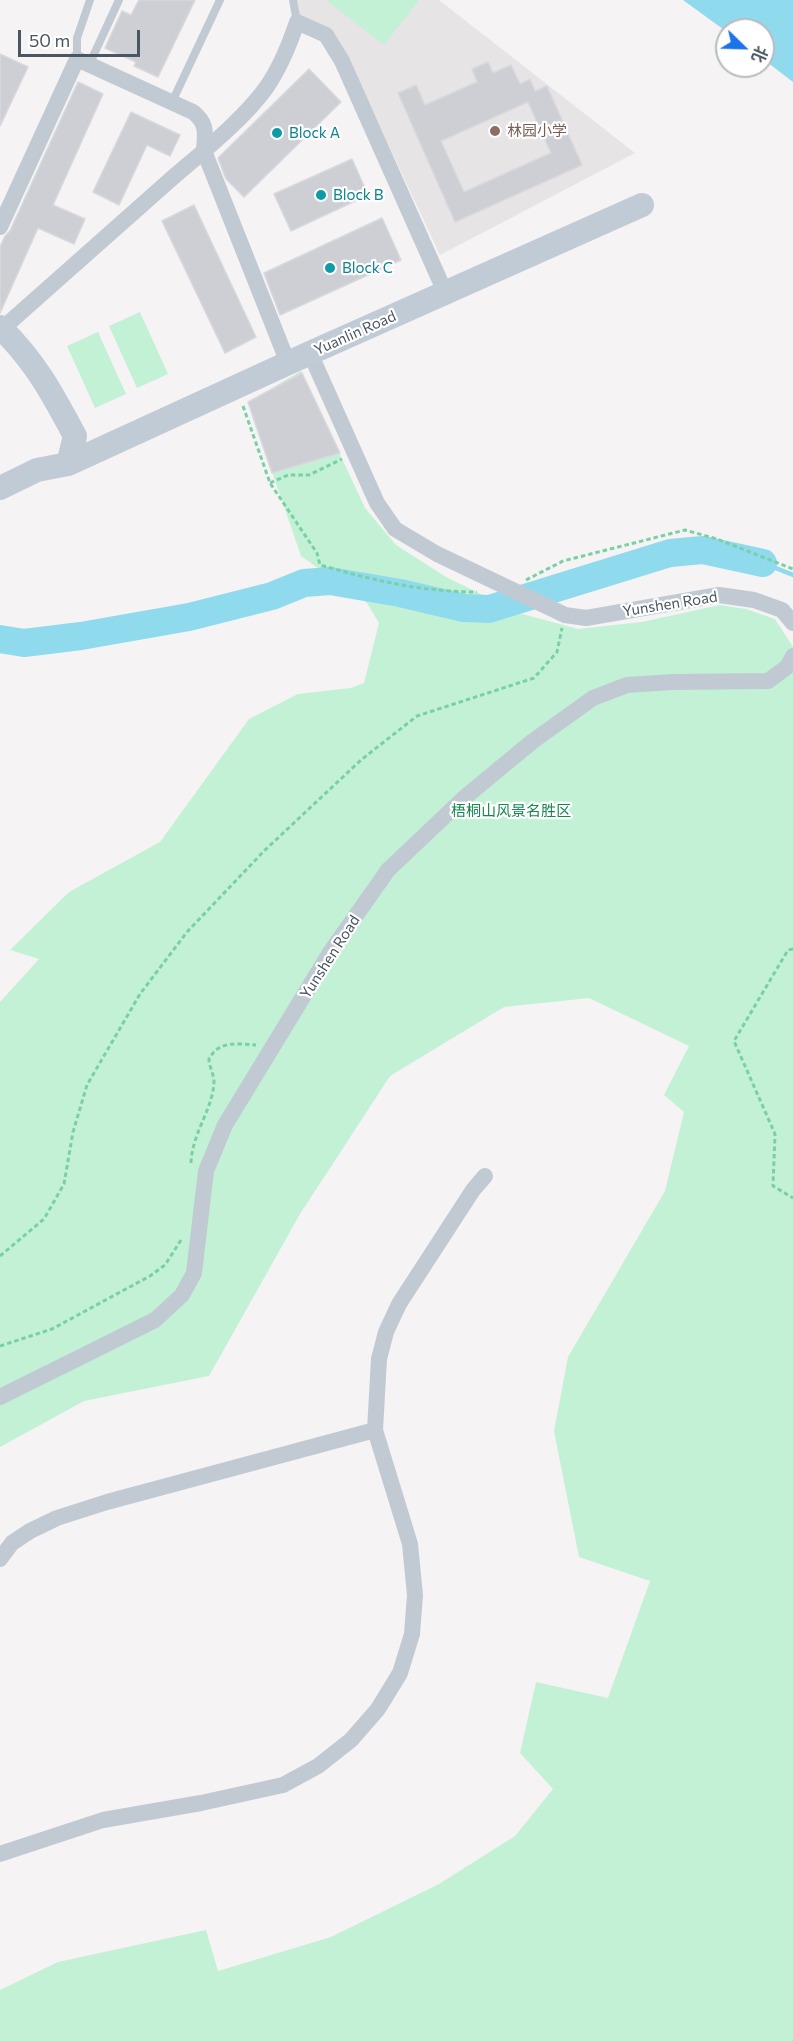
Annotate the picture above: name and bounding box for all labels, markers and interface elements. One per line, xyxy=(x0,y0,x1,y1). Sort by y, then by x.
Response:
scale bar xyxy=(21,18,142,56)
north arrow xyxy=(715,18,775,78)
text: 50 m xyxy=(29,29,70,51)
text: 北 xyxy=(748,43,772,66)
place label: 林园小学 xyxy=(507,122,567,140)
place label: Block A xyxy=(289,124,340,142)
marker: 林园小学 xyxy=(488,124,502,138)
marker: Block A xyxy=(270,126,284,140)
place label: Block B xyxy=(333,186,384,204)
marker: Block B xyxy=(314,188,328,202)
place label: Block C xyxy=(342,259,393,277)
marker: Block C xyxy=(323,261,337,275)
street label: Yuanlin Road xyxy=(311,307,399,359)
street label: Yunshen Road xyxy=(621,588,719,620)
park label: 梧桐山风景名胜区 xyxy=(451,802,571,820)
street label: Yunshen Road xyxy=(296,912,364,1002)

